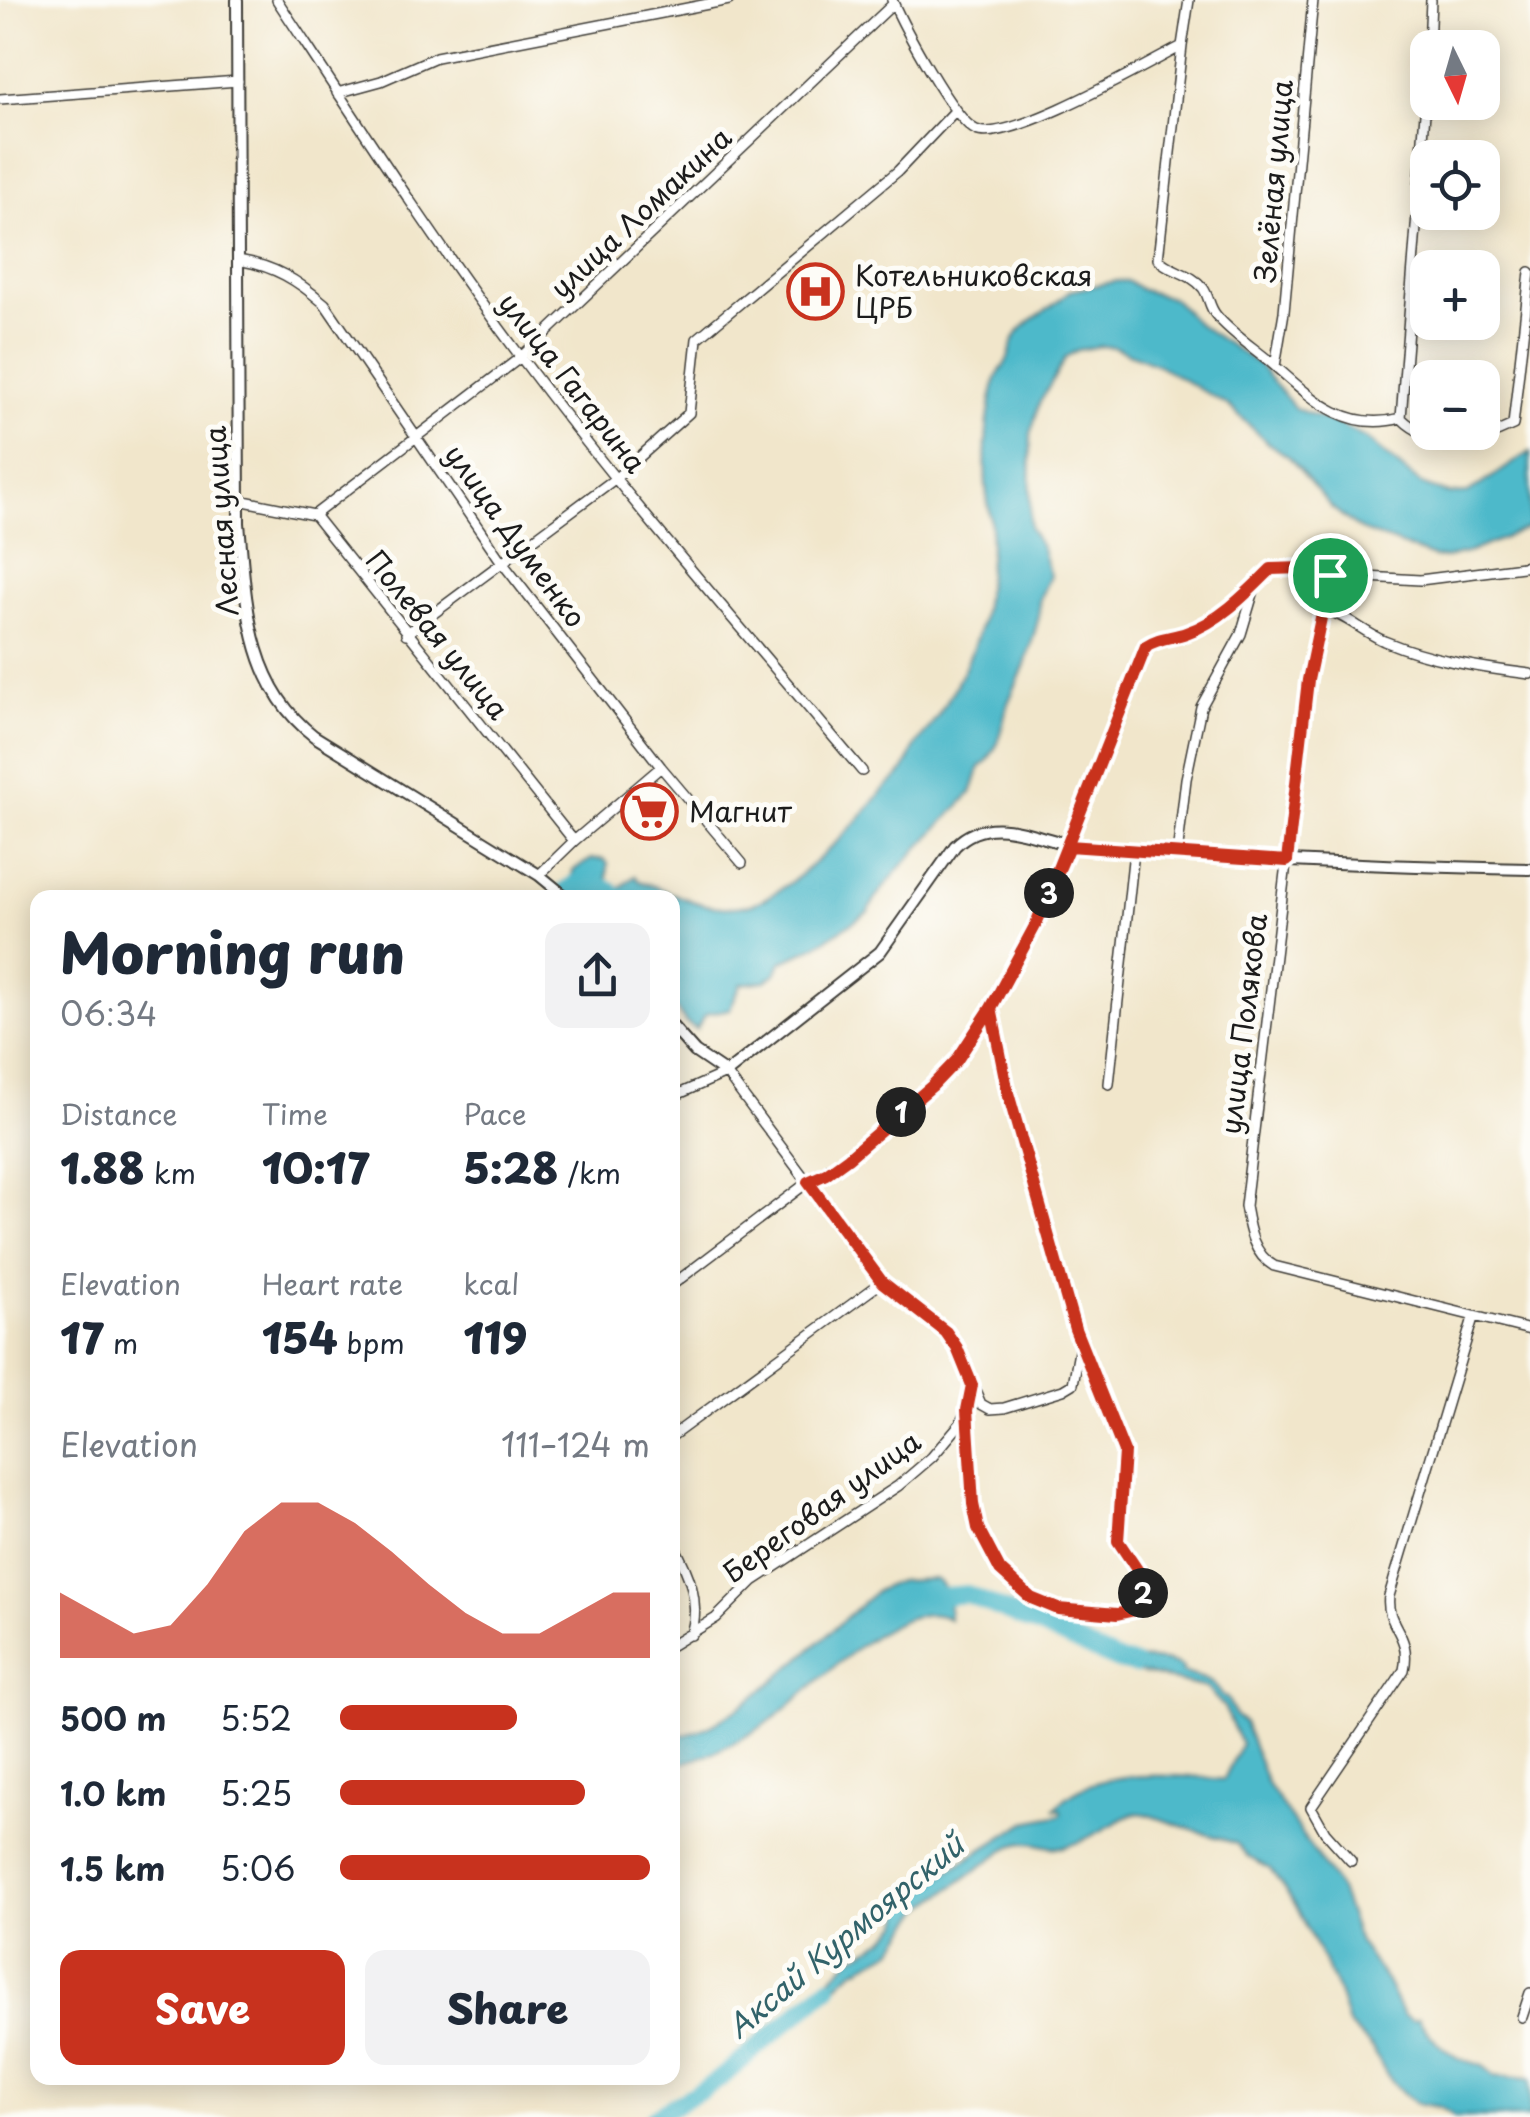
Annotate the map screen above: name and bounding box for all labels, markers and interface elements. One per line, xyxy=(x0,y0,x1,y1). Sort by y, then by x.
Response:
north arrow xyxy=(1410,30,1500,120)
map controls xyxy=(1410,30,1500,450)
street label: Зелёная улица xyxy=(1242,77,1303,284)
street label: улица Ломакина xyxy=(539,116,741,308)
button: locate xyxy=(1410,140,1500,230)
button: + xyxy=(1410,250,1500,340)
place label: Котельниковская ЦРБ xyxy=(855,253,1092,328)
hospital icon: Котельниковская ЦРБ xyxy=(786,262,846,322)
street label: улица Гагарина xyxy=(489,283,658,482)
button: − xyxy=(1410,360,1500,450)
street label: Лесная улица xyxy=(192,424,249,618)
street label: улица Думенко xyxy=(435,435,597,636)
pin xyxy=(1288,533,1373,618)
street label: Полевая улица xyxy=(356,540,520,728)
icon: arrive xyxy=(1303,548,1358,603)
supermarket icon: Магнит xyxy=(620,782,680,842)
place label: Магнит xyxy=(689,789,793,832)
pin: 3 xyxy=(1024,868,1074,918)
text: 3 xyxy=(1040,871,1058,914)
text: Morning run xyxy=(60,910,405,993)
street label: улица Полякова xyxy=(1208,910,1277,1137)
button: share xyxy=(545,923,650,1028)
text: 06:34 xyxy=(60,989,157,1037)
pin: 1 xyxy=(876,1087,926,1137)
text: 1 xyxy=(894,1090,908,1133)
text: Distance xyxy=(60,1092,178,1135)
text: Time xyxy=(262,1092,328,1135)
text: Pace xyxy=(463,1092,527,1135)
text: 1.88 xyxy=(60,1135,145,1198)
text: 10:17 xyxy=(262,1135,369,1198)
text: 5:28 xyxy=(463,1135,558,1198)
text: km xyxy=(145,1151,196,1194)
text: /km xyxy=(558,1151,621,1194)
text: Elevation xyxy=(60,1262,181,1305)
text: Heart rate xyxy=(262,1262,403,1305)
text: kcal xyxy=(463,1262,519,1305)
text: 17 xyxy=(60,1305,104,1368)
text: 154 xyxy=(262,1305,338,1368)
text: 119 xyxy=(463,1305,527,1368)
text: m xyxy=(104,1321,138,1364)
text: bpm xyxy=(338,1321,405,1364)
street label: Береговая улица xyxy=(713,1419,929,1592)
text: Elevation xyxy=(60,1420,198,1468)
text: 111–124 m xyxy=(501,1420,650,1468)
pin: 2 xyxy=(1118,1568,1168,1618)
text: 2 xyxy=(1133,1571,1153,1614)
text: 500 m xyxy=(60,1694,166,1742)
text: 5:52 xyxy=(220,1694,292,1742)
text: 1.0 km xyxy=(60,1769,166,1817)
text: 5:25 xyxy=(220,1769,292,1817)
water label: Аксай Курмоярский xyxy=(716,1820,976,2048)
text: 1.5 km xyxy=(60,1844,165,1892)
text: 5:06 xyxy=(220,1844,296,1892)
button: Save xyxy=(60,1950,345,2065)
button: Share xyxy=(365,1950,650,2065)

